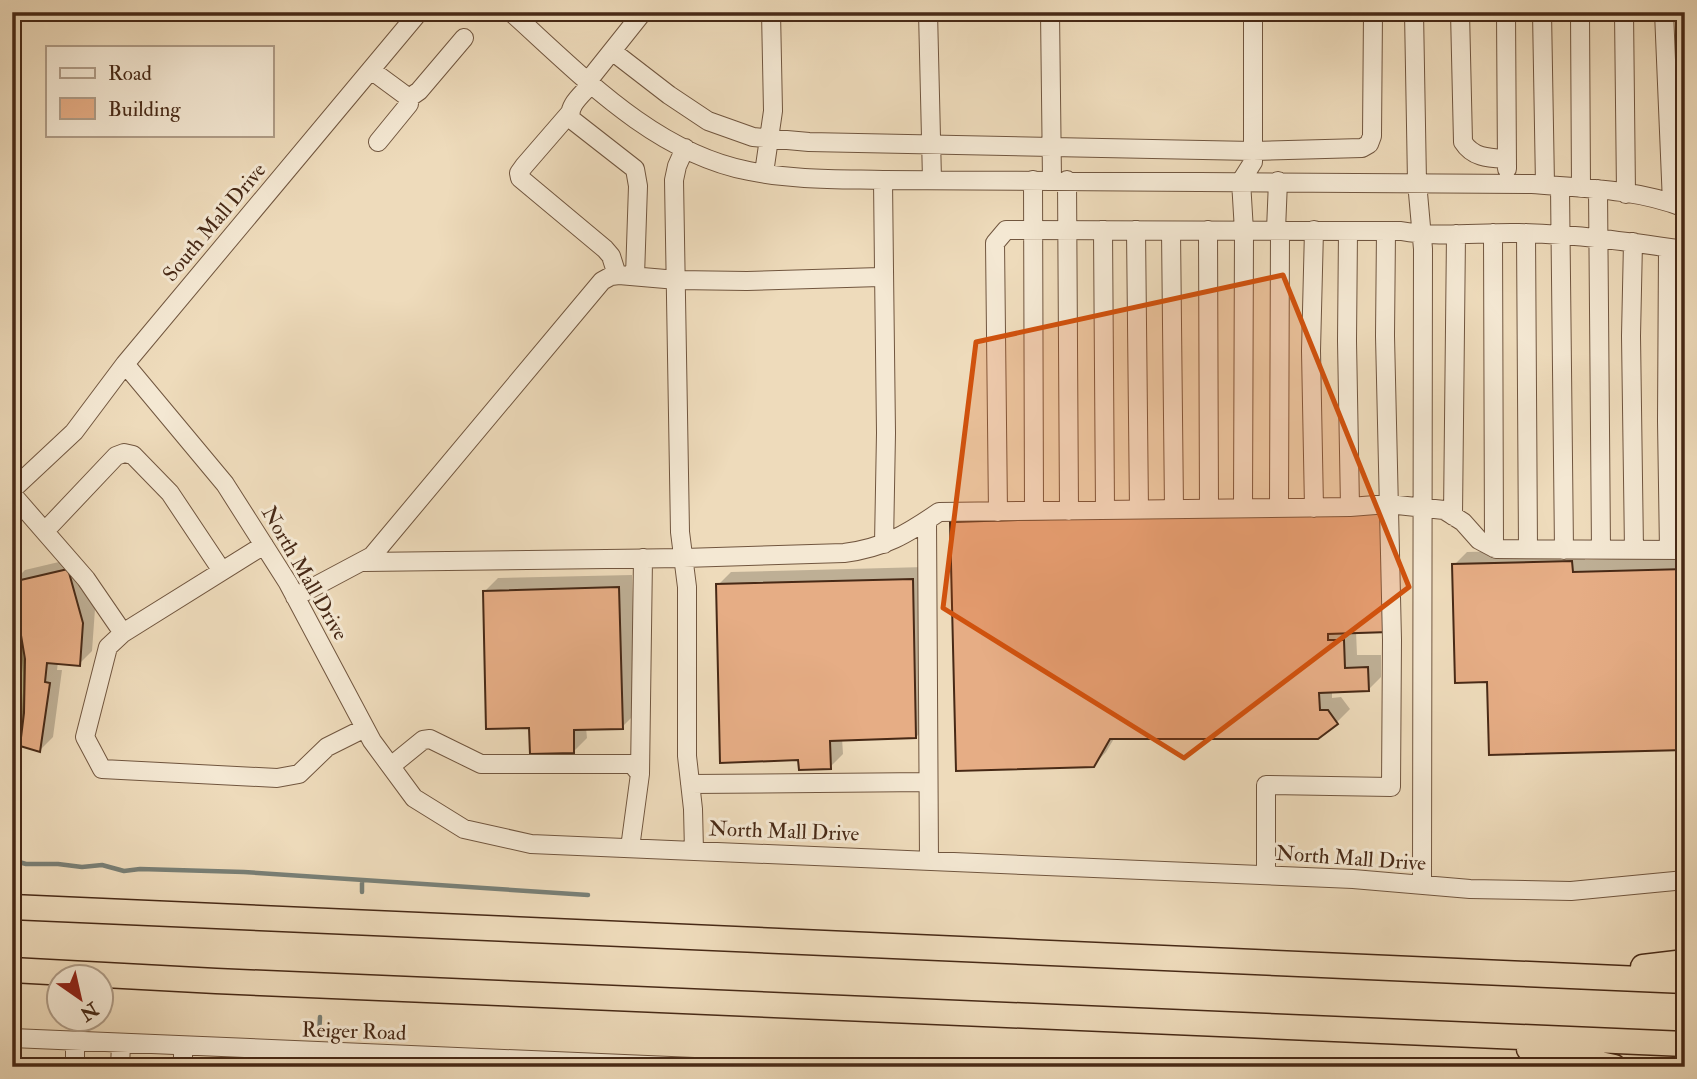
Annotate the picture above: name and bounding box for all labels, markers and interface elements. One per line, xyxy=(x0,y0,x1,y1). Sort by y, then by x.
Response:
legend xyxy=(46,46,273,136)
text: Road xyxy=(108,60,153,87)
text: Building xyxy=(108,96,181,123)
street label: South Mall Drive xyxy=(157,157,272,287)
street label: North Mall Drive xyxy=(255,501,354,645)
street label: North Mall Drive xyxy=(708,815,860,848)
street label: North Mall Drive xyxy=(1275,840,1427,877)
north arrow xyxy=(46,964,116,1034)
text: N xyxy=(74,996,104,1027)
street label: Reiger Road xyxy=(301,1016,407,1047)

